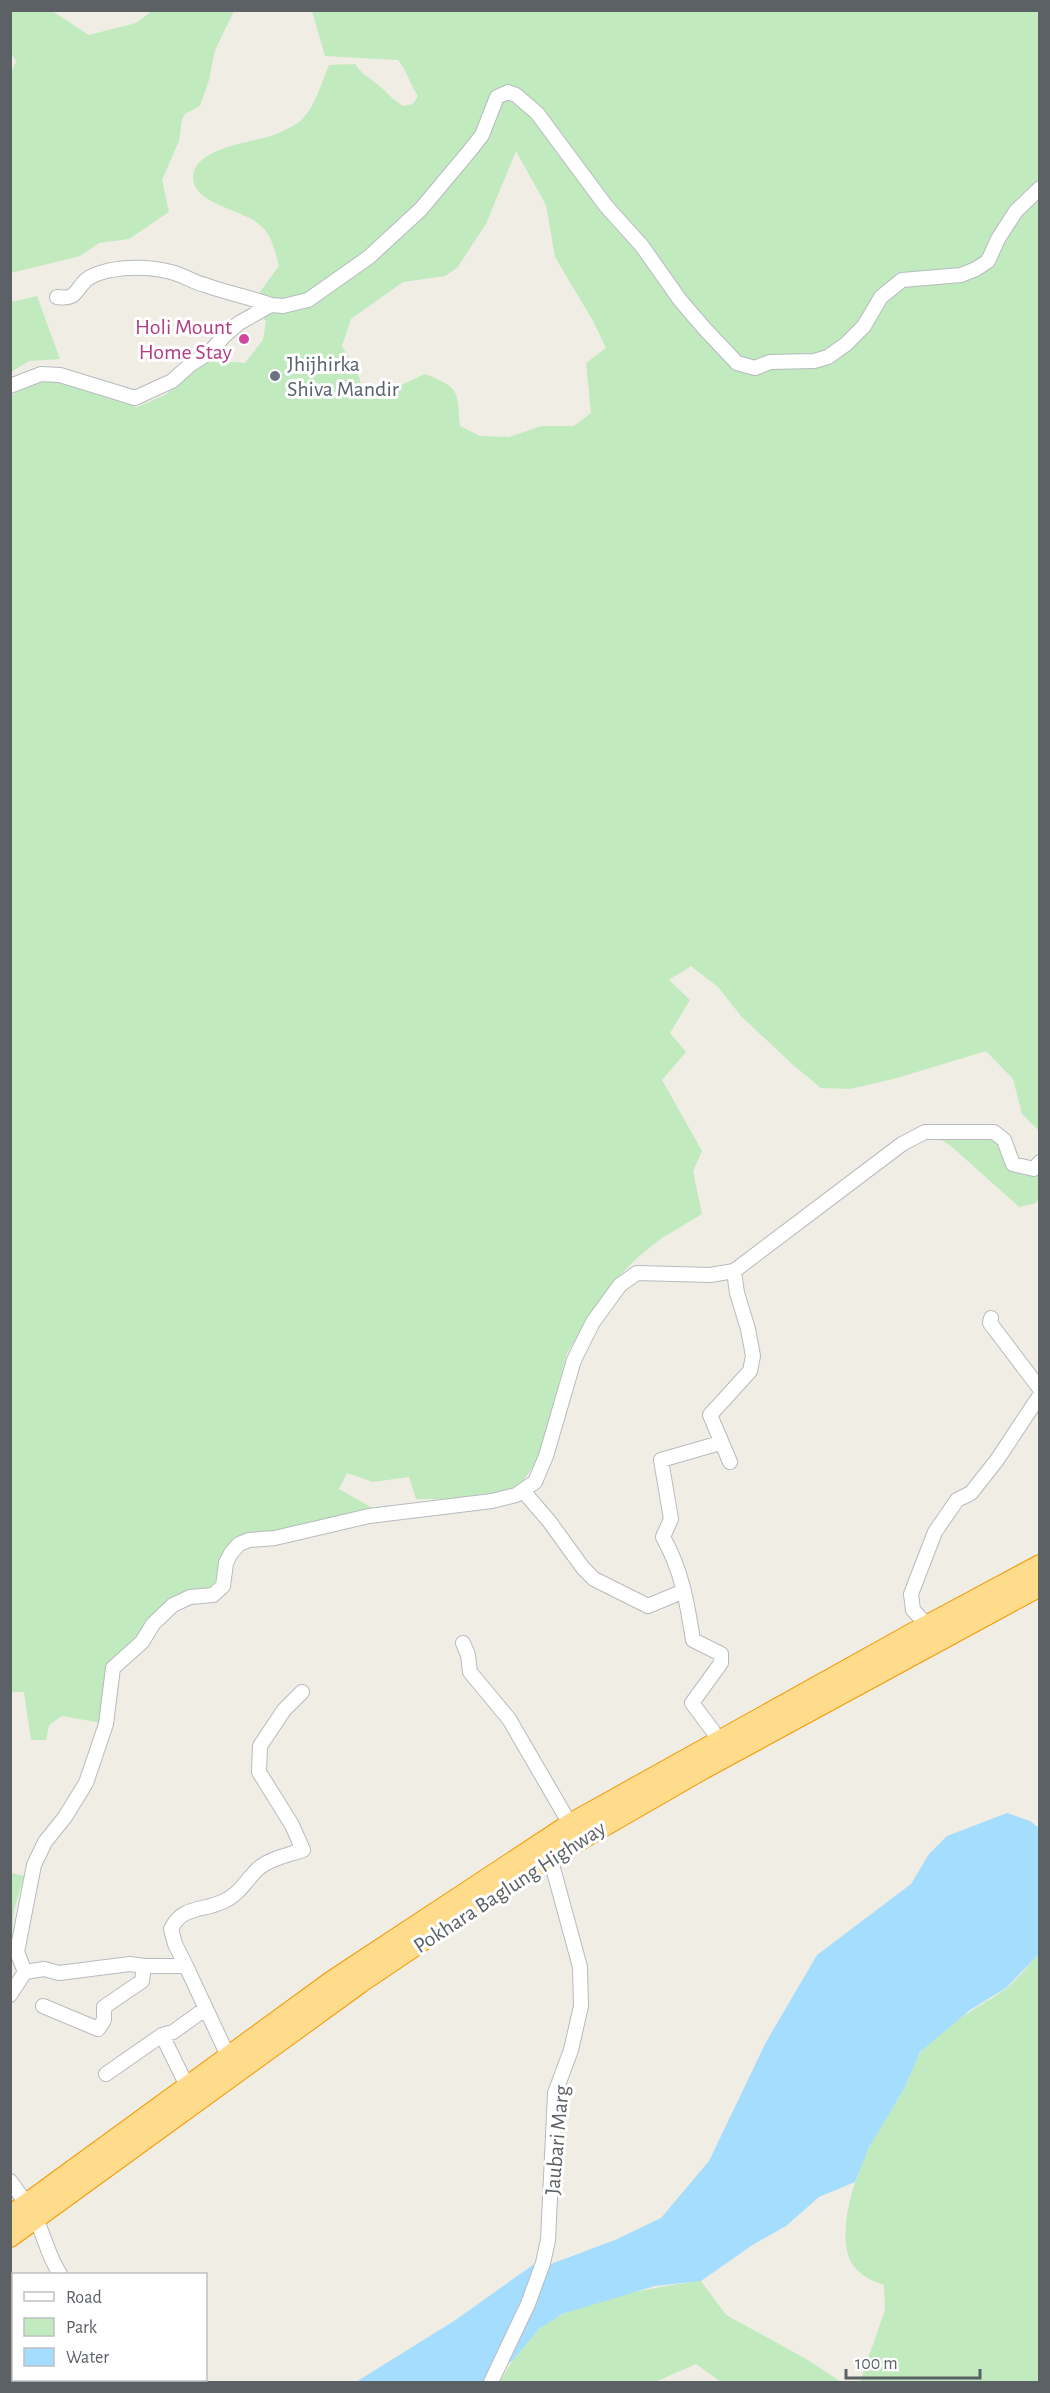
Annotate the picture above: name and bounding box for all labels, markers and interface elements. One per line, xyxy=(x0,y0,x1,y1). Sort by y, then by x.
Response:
place label: Holi Mount Home Stay xyxy=(135,316,233,363)
marker: Holi Mount Home Stay xyxy=(237,332,251,346)
place label: Jhijhirka Shiva Mandir xyxy=(287,353,399,400)
marker: Jhijhirka Shiva Mandir xyxy=(268,369,282,383)
street label: Pokhara Baglung Highway xyxy=(410,1816,610,1957)
street label: Jaubari Marg xyxy=(541,2084,573,2196)
legend xyxy=(12,2273,207,2381)
text: Road xyxy=(66,2289,102,2307)
text: Park xyxy=(66,2319,98,2337)
scale bar xyxy=(846,2342,980,2380)
text: Water xyxy=(66,2349,109,2367)
text: 100 m xyxy=(855,2355,898,2373)

